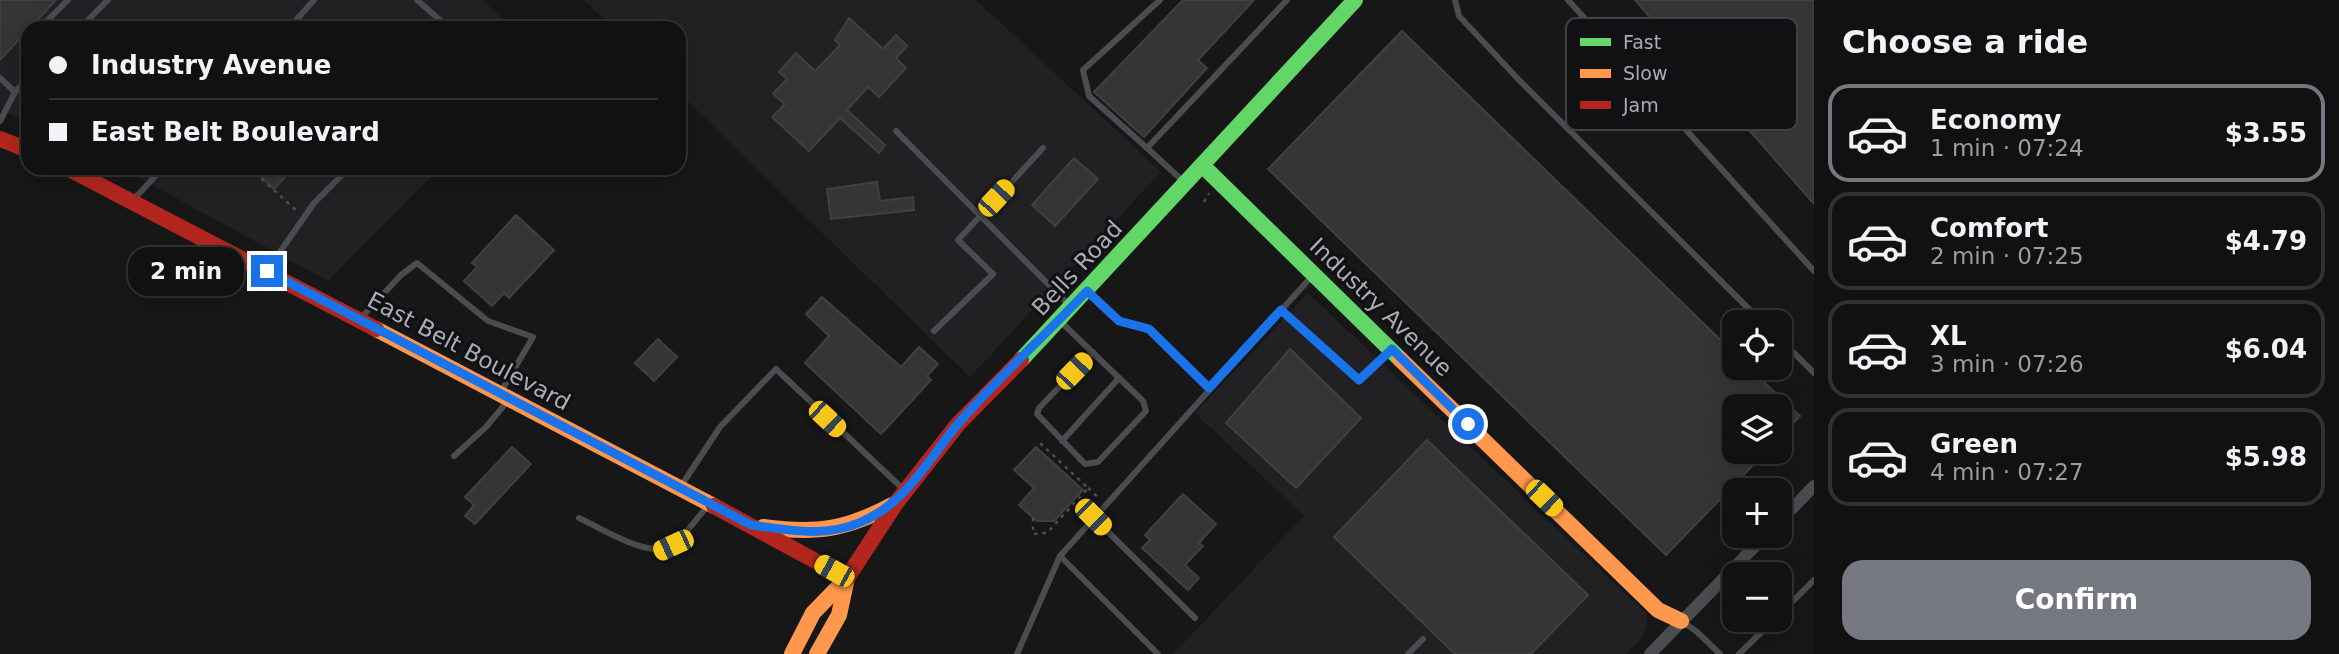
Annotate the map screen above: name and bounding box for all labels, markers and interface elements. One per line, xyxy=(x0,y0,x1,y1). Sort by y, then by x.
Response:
legend xyxy=(1566,18,1797,130)
text: Choose a ride xyxy=(1842,23,2088,61)
text: Fast xyxy=(1623,31,1661,53)
text: Industry Avenue xyxy=(91,50,331,80)
text: Slow xyxy=(1623,62,1668,84)
text: Jam xyxy=(1622,94,1659,116)
icon: car xyxy=(1846,102,1909,165)
text: Economy xyxy=(1930,105,2061,135)
text: East Belt Boulevard xyxy=(91,117,380,147)
text: $3.55 xyxy=(2225,118,2307,148)
text: 1 min · 07:24 xyxy=(1930,135,2084,161)
car xyxy=(974,175,1019,221)
icon: car xyxy=(1846,210,1909,273)
text: Comfort xyxy=(1930,213,2048,243)
street label: Bells Road xyxy=(1027,215,1127,321)
text: $4.79 xyxy=(2225,226,2307,256)
street label: Industry Avenue xyxy=(1305,233,1457,381)
text: 2 min · 07:25 xyxy=(1930,243,2084,269)
callout: 2 min xyxy=(127,246,243,296)
route end xyxy=(251,255,283,287)
text: 2 min xyxy=(150,258,222,284)
street label: East Belt Boulevard xyxy=(363,286,575,416)
map controls xyxy=(1722,310,1792,632)
button: locate xyxy=(1722,310,1792,380)
icon: car xyxy=(1846,318,1909,381)
text: XL xyxy=(1930,321,1967,351)
text: $6.04 xyxy=(2225,334,2307,364)
car xyxy=(1052,349,1097,393)
text: 3 min · 07:26 xyxy=(1930,351,2084,377)
button: layers xyxy=(1722,394,1792,464)
car xyxy=(805,397,850,441)
route start xyxy=(1452,408,1484,440)
icon: car xyxy=(1846,426,1909,489)
text: Green xyxy=(1930,429,2018,459)
text: $5.98 xyxy=(2225,442,2307,472)
text: 4 min · 07:27 xyxy=(1930,459,2084,485)
car xyxy=(1522,476,1567,520)
button: + xyxy=(1722,478,1792,548)
car xyxy=(1071,495,1116,539)
car xyxy=(650,527,697,563)
car xyxy=(811,552,858,590)
button: Confirm xyxy=(1842,560,2311,640)
button: − xyxy=(1722,562,1792,632)

